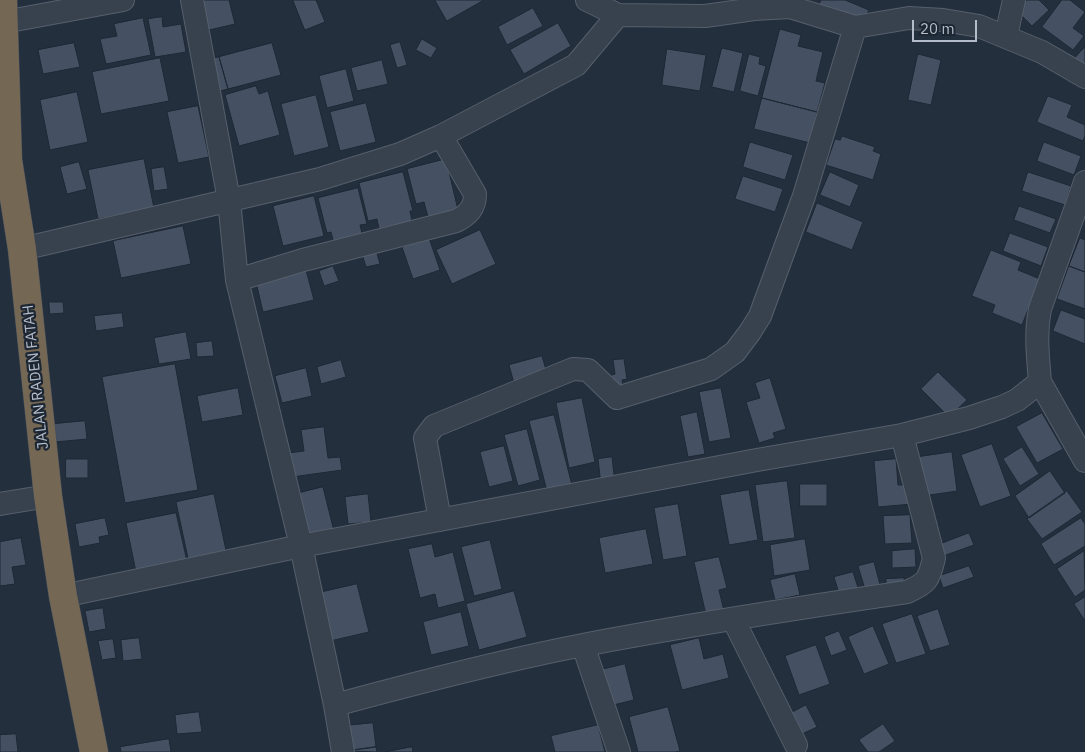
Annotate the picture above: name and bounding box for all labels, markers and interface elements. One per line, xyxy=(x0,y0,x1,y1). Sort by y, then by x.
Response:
scale bar xyxy=(915,10,980,42)
text: 20 m xyxy=(920,19,955,38)
street label: JALAN RADEN FATAH xyxy=(19,304,53,450)

